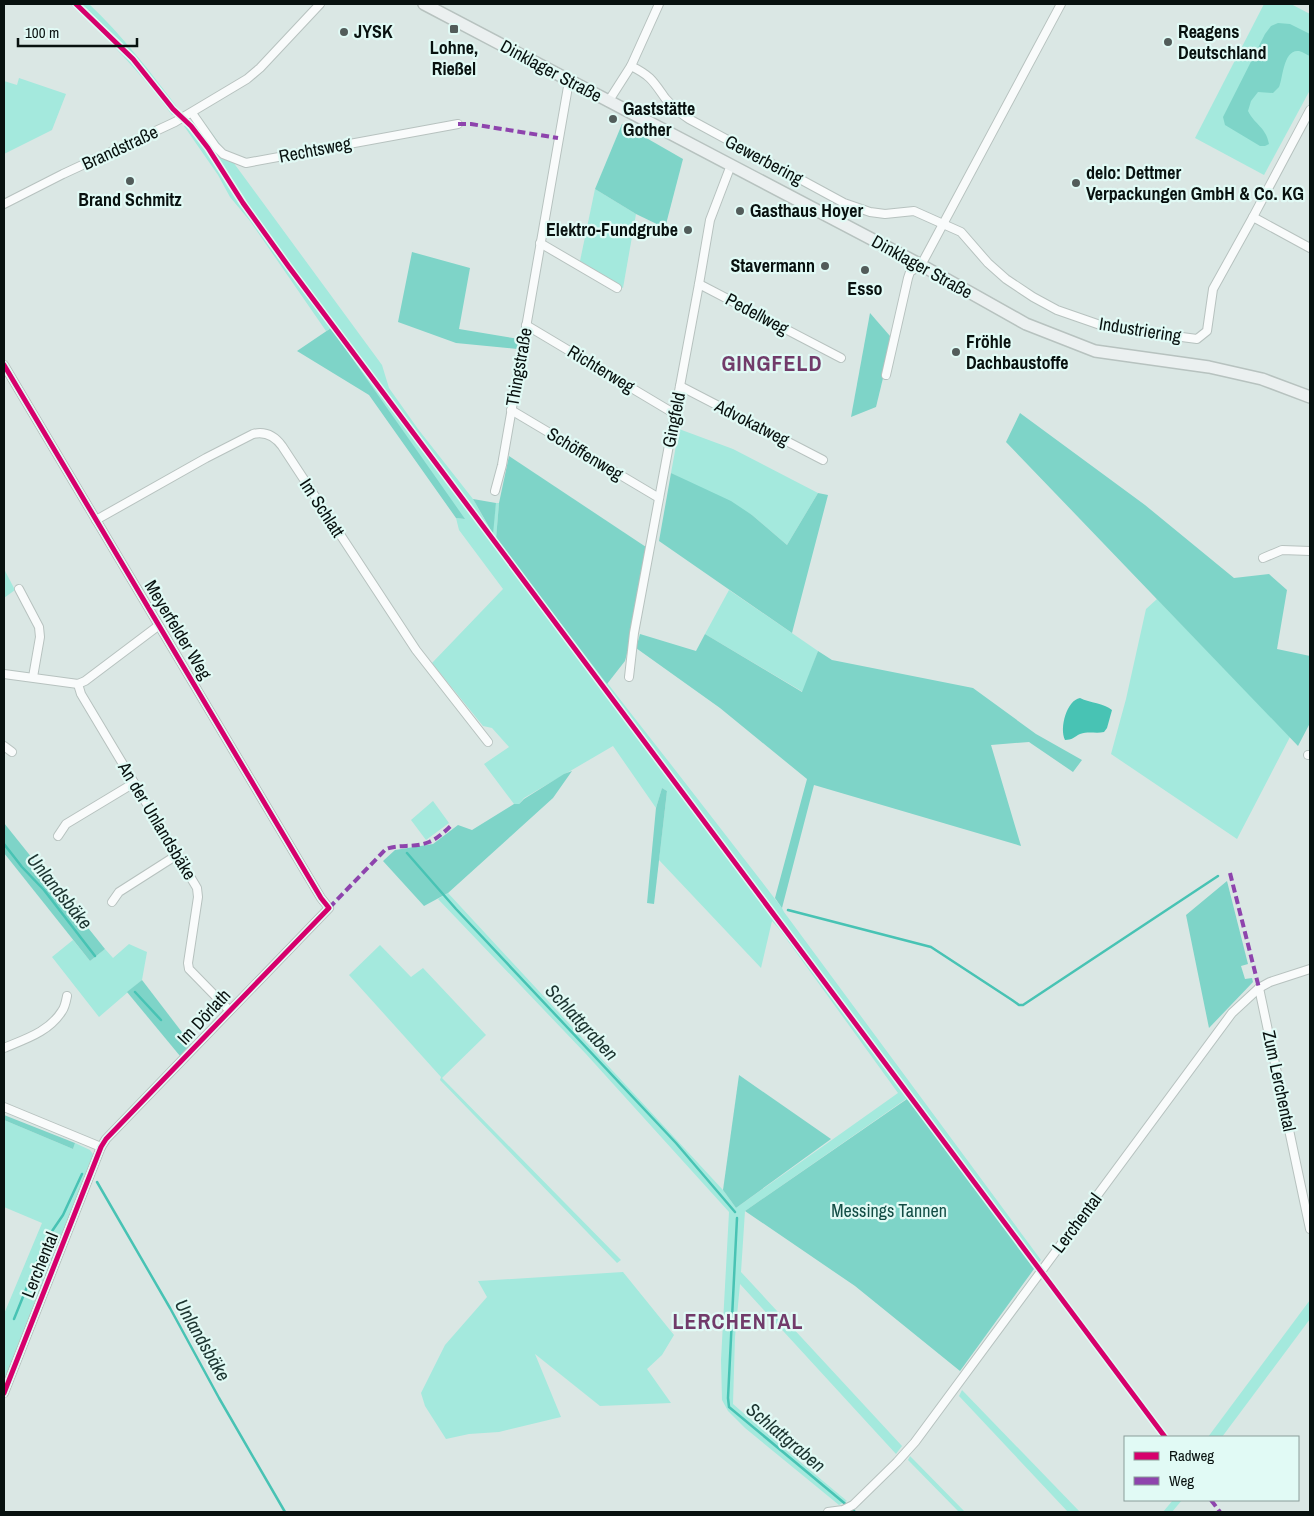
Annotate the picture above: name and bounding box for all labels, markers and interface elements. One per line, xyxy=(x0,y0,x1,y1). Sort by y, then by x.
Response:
scale bar xyxy=(18,15,136,47)
place label: JYSK xyxy=(354,19,393,44)
place label: Reagens Deutschland xyxy=(1178,19,1267,65)
text: 100 m xyxy=(25,22,59,43)
marker: Lohne, Rießel xyxy=(448,23,460,35)
marker: JYSK xyxy=(338,26,350,38)
street label: Dinklager Straße xyxy=(496,33,606,108)
place label: Lohne, Rießel xyxy=(430,35,478,81)
marker: Reagens Deutschland xyxy=(1162,36,1174,48)
place label: Gaststätte Gother xyxy=(623,96,695,142)
marker: Gaststätte Gother xyxy=(607,113,619,125)
street label: Brandstraße xyxy=(78,119,162,176)
street label: Gewerbering xyxy=(721,128,808,191)
street label: Rechtsweg xyxy=(277,130,354,169)
place label: delo: Dettmer Verpackungen GmbH & Co. KG xyxy=(1086,160,1304,206)
marker: Brand Schmitz xyxy=(124,175,136,187)
marker: delo: Dettmer Verpackungen GmbH & Co. KG xyxy=(1070,177,1082,189)
place label: Brand Schmitz xyxy=(78,187,182,212)
place label: Gasthaus Hoyer xyxy=(750,198,863,223)
marker: Gasthaus Hoyer xyxy=(734,205,746,217)
place label: Elektro-Fundgrube xyxy=(546,217,678,242)
marker: Elektro-Fundgrube xyxy=(682,224,694,236)
street label: Dinklager Straße xyxy=(867,229,977,305)
place label: Stavermann xyxy=(731,253,815,278)
marker: Stavermann xyxy=(819,260,831,272)
marker: Esso xyxy=(859,264,871,276)
place label: Esso xyxy=(847,276,883,301)
street label: Pedellweg xyxy=(721,287,794,341)
street label: Industriering xyxy=(1097,311,1184,348)
street label: Thingstraße xyxy=(499,326,538,408)
place label: Fröhle Dachbaustoffe xyxy=(966,329,1069,375)
street label: Richterweg xyxy=(563,339,640,399)
marker: Fröhle Dachbaustoffe xyxy=(950,346,962,358)
district label: GINGFELD xyxy=(721,348,823,378)
street label: Gingfeld xyxy=(656,390,691,450)
street label: Advokatweg xyxy=(710,393,794,452)
street label: Schöffenweg xyxy=(542,421,629,487)
street label: Im Schlatt xyxy=(294,473,351,542)
street label: Meyerfelder Weg xyxy=(139,575,218,685)
street label: An der Unlandsbäke xyxy=(112,756,203,885)
water label: Unlandsbäke xyxy=(21,847,99,935)
water label: Schlattgraben xyxy=(540,978,624,1066)
street label: Im Dörlath xyxy=(171,983,236,1050)
street label: Zum Lerchental xyxy=(1257,1028,1302,1134)
street label: Lerchental xyxy=(1046,1188,1107,1258)
park label: Messings Tannen xyxy=(831,1198,947,1223)
street label: Lerchental xyxy=(15,1228,64,1301)
water label: Unlandsbäke xyxy=(169,1294,237,1386)
district label: LERCHENTAL xyxy=(673,1306,803,1336)
water label: Schlattgraben xyxy=(741,1396,831,1478)
legend xyxy=(1124,1436,1299,1501)
text: Radweg xyxy=(1169,1445,1214,1466)
text: Weg xyxy=(1169,1470,1194,1491)

